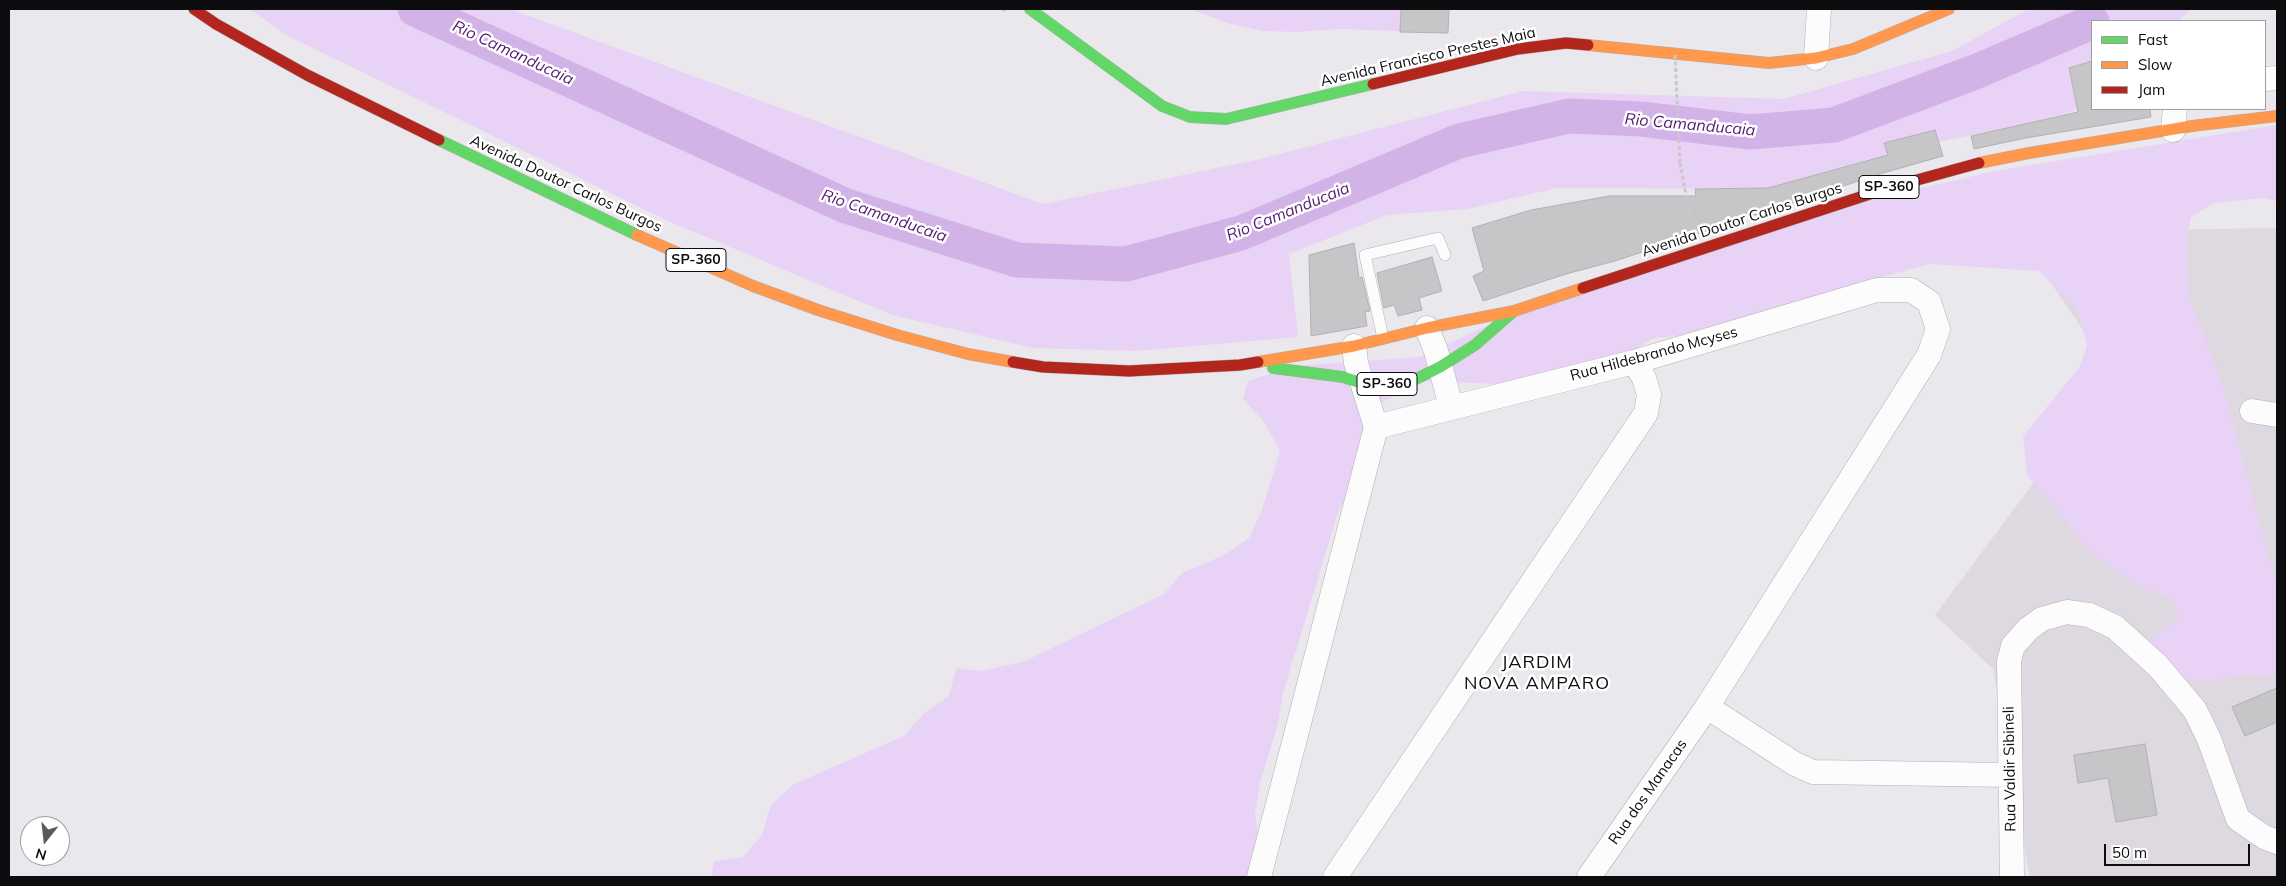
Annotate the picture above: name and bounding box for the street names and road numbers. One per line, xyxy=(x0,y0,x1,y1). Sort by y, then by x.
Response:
street label: Avenida Francisco Prestes Maia xyxy=(1319,23,1537,91)
street label: Avenida Doutor Carlos Burgos xyxy=(467,132,665,236)
road number: SP-360 xyxy=(1859,176,1919,198)
street label: Avenida Doutor Carlos Burgos xyxy=(1640,179,1844,261)
road number: SP-360 xyxy=(666,248,726,272)
street label: Rua Hildebrando Mcyses xyxy=(1568,323,1740,385)
road number: SP-360 xyxy=(1357,372,1417,396)
street label: Rua Valdir Sibineli xyxy=(2000,706,2020,832)
street label: Rua dos Manacas xyxy=(1605,736,1691,848)

